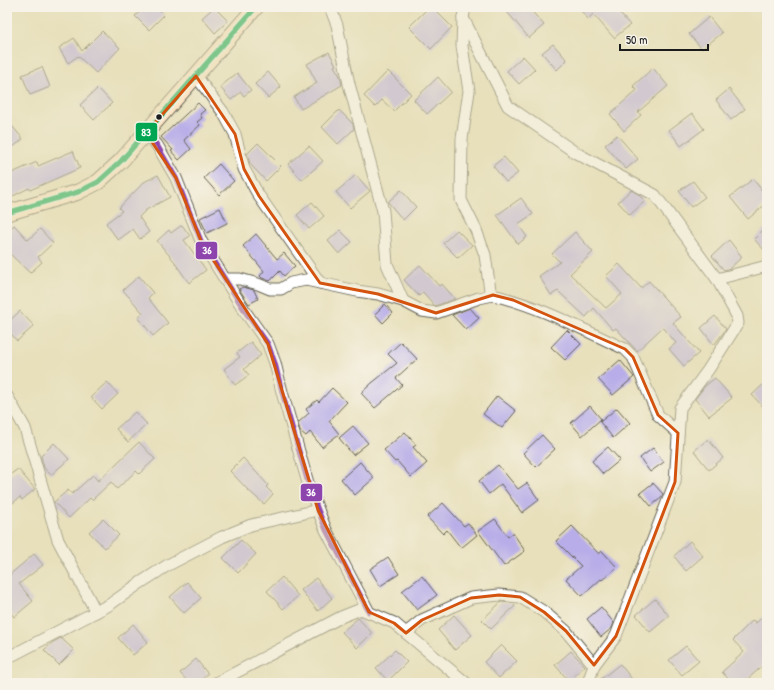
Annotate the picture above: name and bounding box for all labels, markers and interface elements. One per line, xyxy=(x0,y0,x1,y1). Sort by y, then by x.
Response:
scale bar xyxy=(620,26,708,52)
text: 50 m xyxy=(626,31,647,48)
unlabelled marker xyxy=(154,112,164,122)
line badge: 83 xyxy=(135,122,158,142)
text: 83 xyxy=(141,125,151,139)
line badge: 36 xyxy=(195,241,218,260)
text: 36 xyxy=(202,243,212,257)
line badge: 36 xyxy=(300,483,323,502)
text: 36 xyxy=(306,485,316,499)

